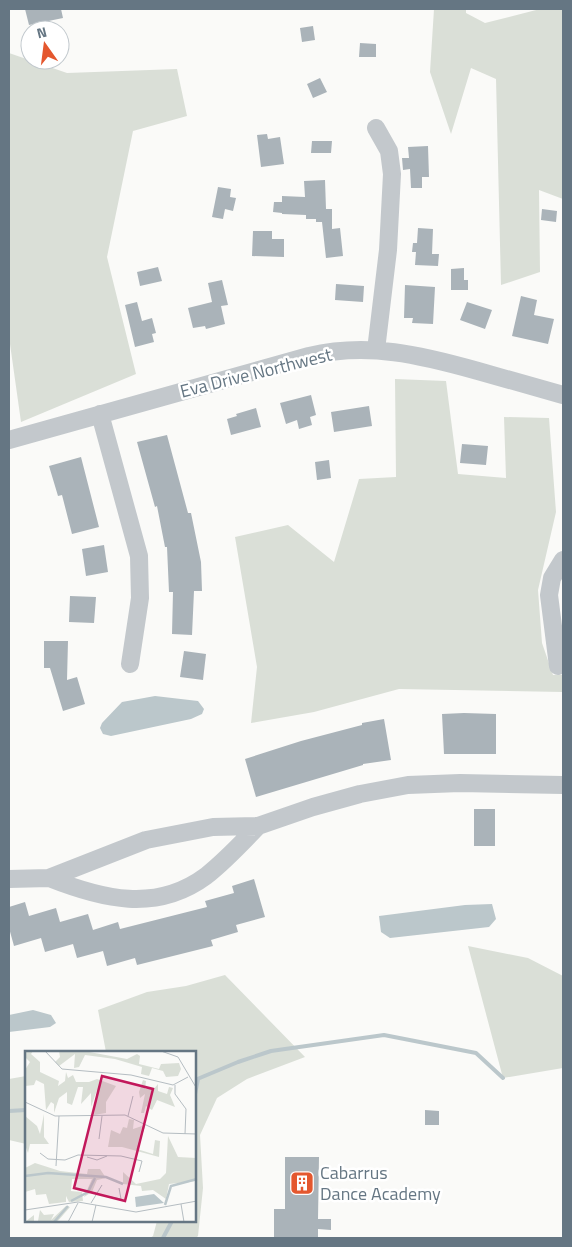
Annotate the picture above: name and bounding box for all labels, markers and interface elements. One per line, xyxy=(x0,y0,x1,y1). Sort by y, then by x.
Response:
north arrow xyxy=(20,20,70,70)
text: N xyxy=(34,21,49,43)
street label: Eva Drive Northwest xyxy=(177,340,335,404)
inset map xyxy=(25,1051,196,1222)
place label: Cabarrus Dance Academy xyxy=(320,1159,441,1207)
building icon: Cabarrus Dance Academy xyxy=(289,1170,315,1196)

